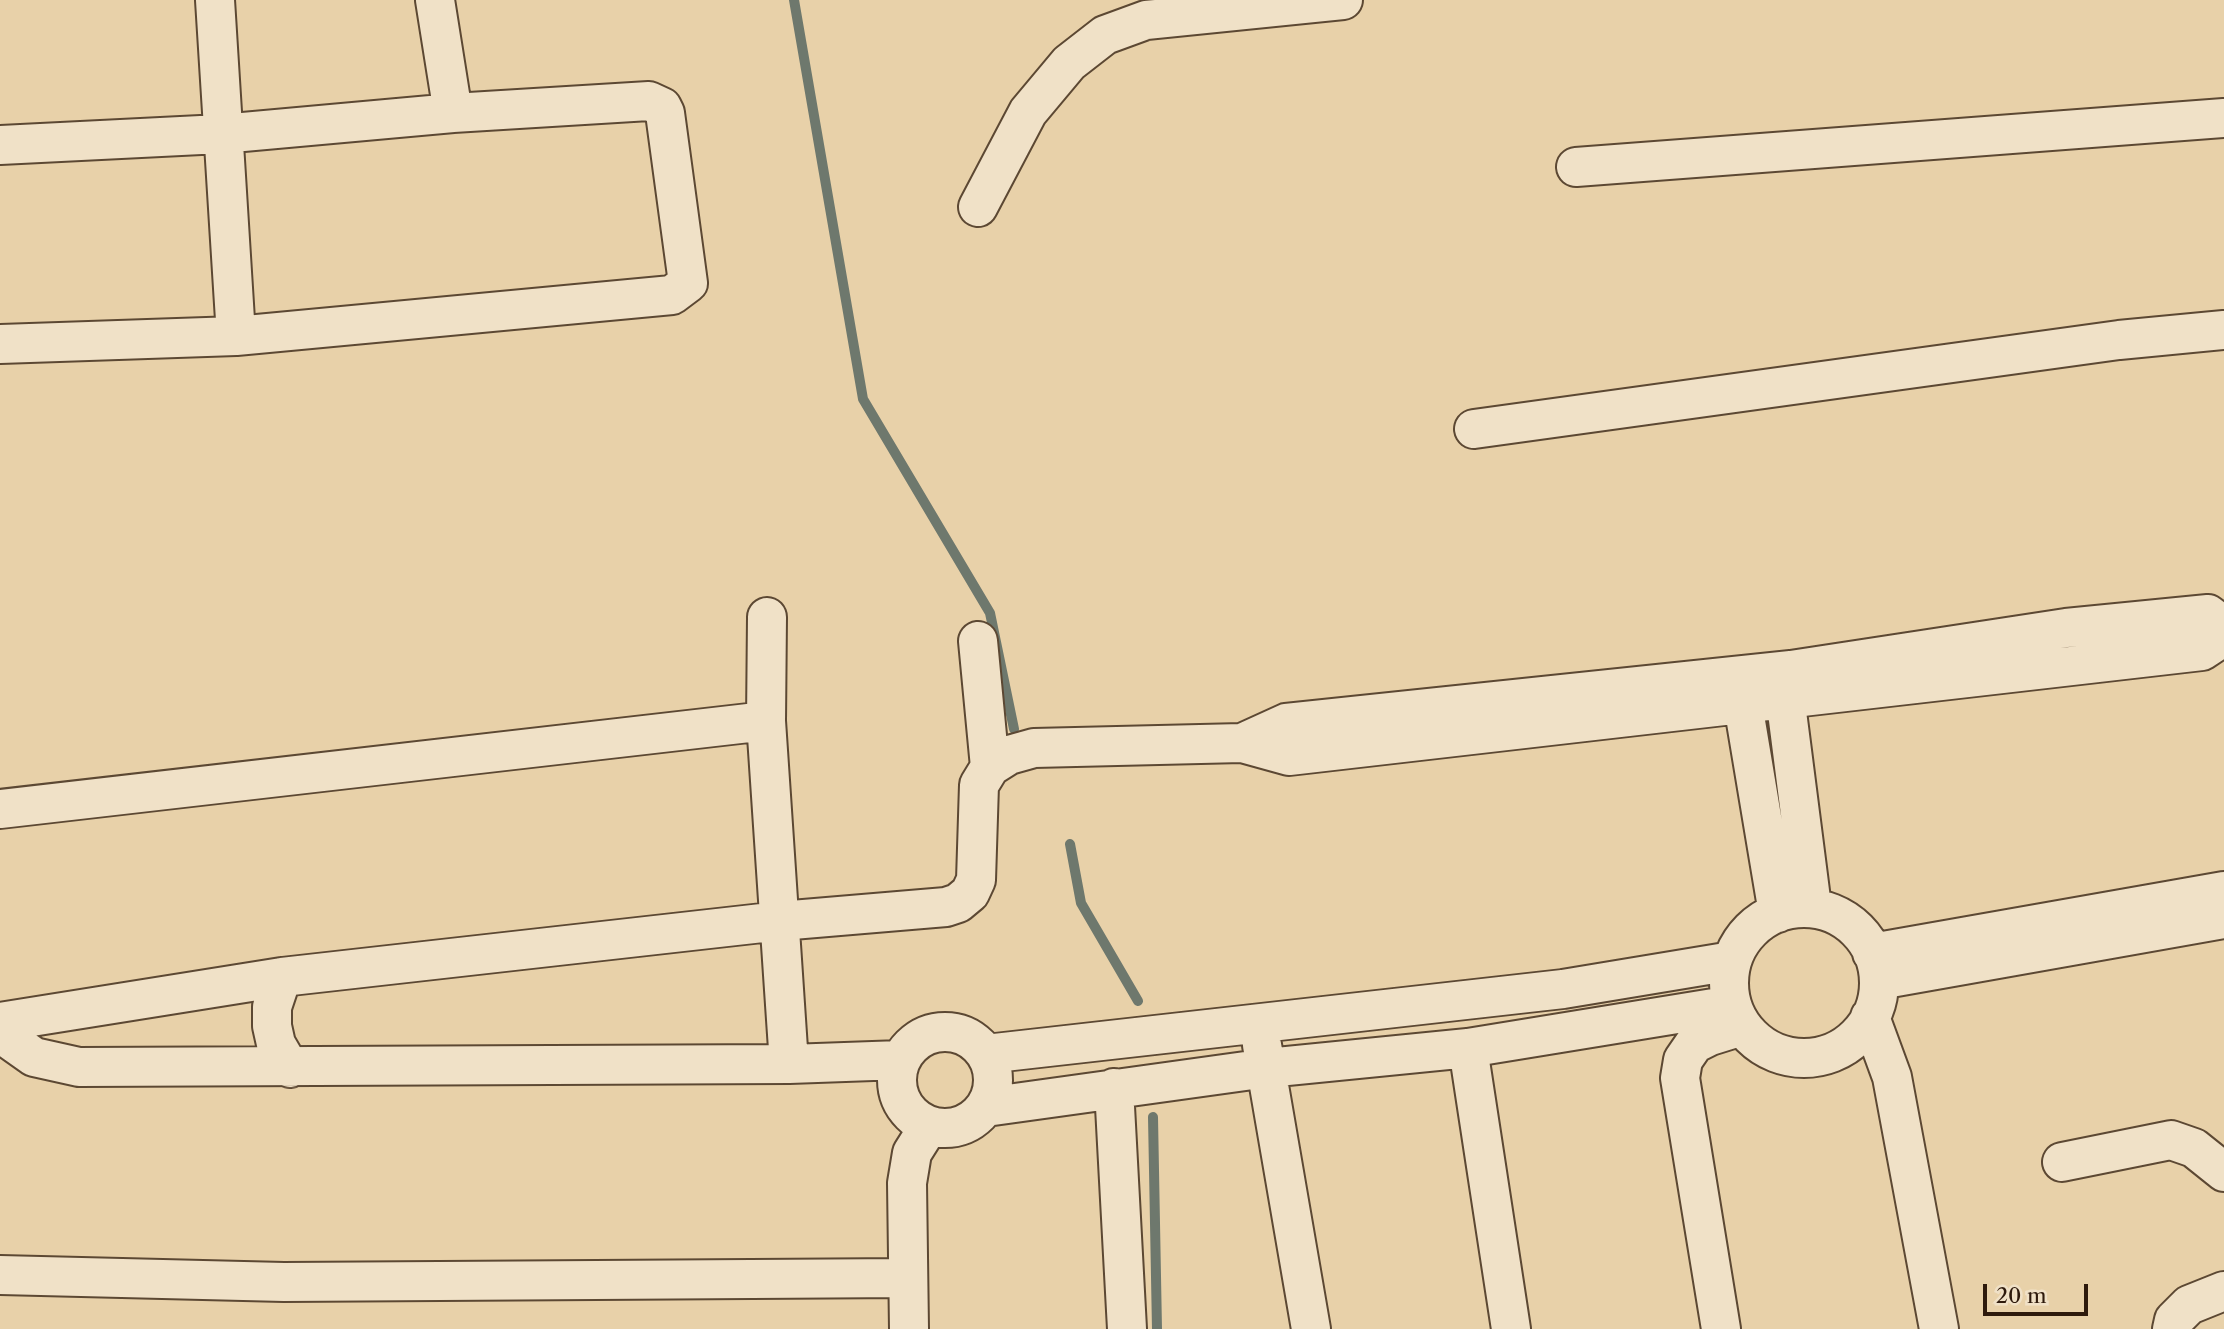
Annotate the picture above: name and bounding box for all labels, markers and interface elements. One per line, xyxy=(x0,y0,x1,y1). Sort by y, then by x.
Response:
scale bar xyxy=(1986,1270,2091,1314)
text: 20 m xyxy=(1996,1283,2047,1308)

